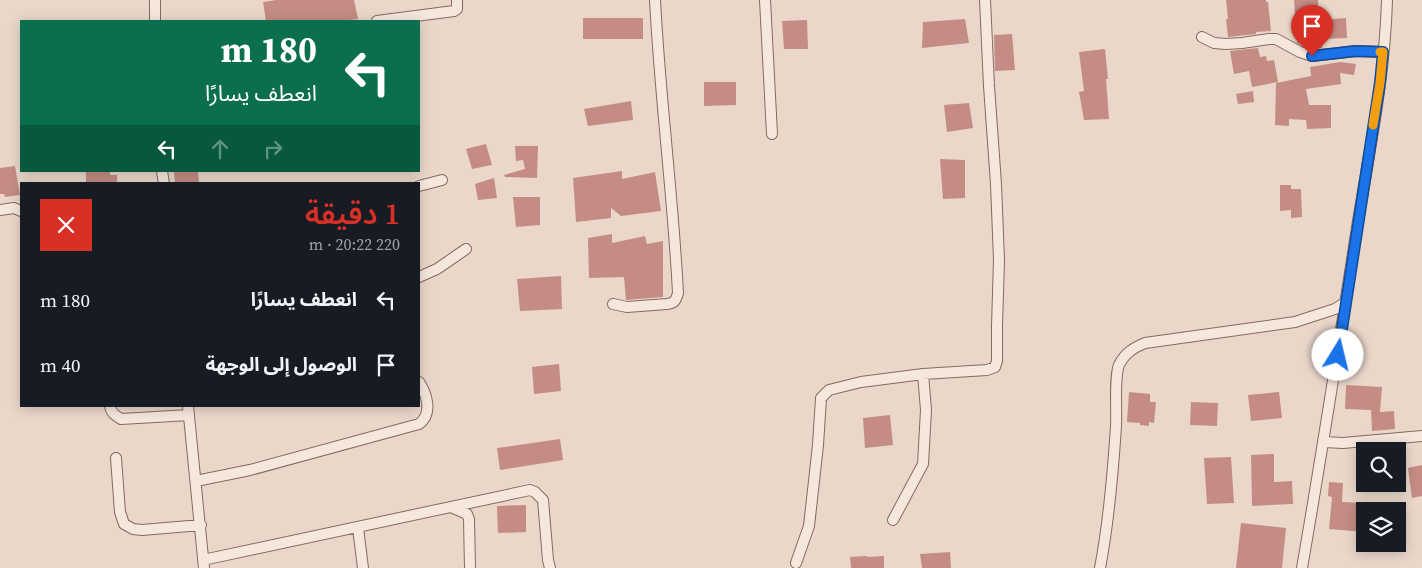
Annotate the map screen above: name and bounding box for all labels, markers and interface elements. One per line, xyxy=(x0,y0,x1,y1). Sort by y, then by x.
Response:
pin xyxy=(1291,5,1333,56)
icon: arrive xyxy=(1298,12,1326,40)
text: 180 m xyxy=(221,26,317,74)
icon: left xyxy=(335,40,400,105)
text: انعطف يسارًا xyxy=(205,78,317,108)
icon: left xyxy=(153,135,181,163)
icon: ahead xyxy=(206,135,234,163)
icon: right xyxy=(259,135,287,163)
text: 1 دقيقة xyxy=(305,193,400,234)
button: close xyxy=(40,199,92,251)
text: 220 m · 20:22 xyxy=(309,233,400,255)
text: انعطف يسارًا xyxy=(251,286,357,312)
icon: left xyxy=(372,286,400,314)
text: 180 m xyxy=(40,287,90,313)
position arrow xyxy=(1311,328,1363,380)
text: الوصول إلى الوجهة xyxy=(205,351,357,377)
icon: arrive xyxy=(372,351,400,379)
text: 40 m xyxy=(40,352,81,378)
map controls xyxy=(1356,442,1406,552)
button: search xyxy=(1356,442,1406,492)
button: layers xyxy=(1356,502,1406,552)

